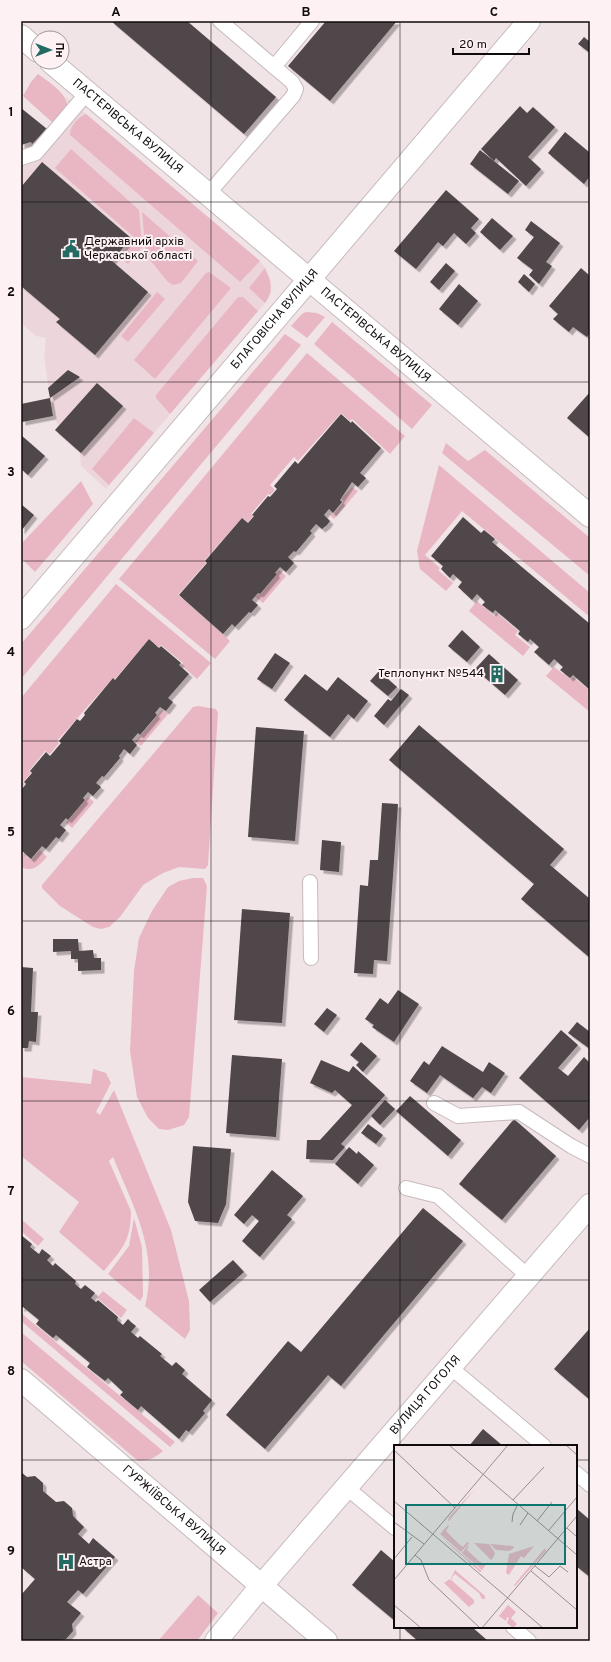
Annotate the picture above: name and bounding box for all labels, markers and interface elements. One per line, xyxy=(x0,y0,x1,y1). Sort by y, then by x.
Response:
text: A xyxy=(111,5,121,21)
text: B xyxy=(302,5,311,21)
text: C xyxy=(490,5,498,21)
north arrow xyxy=(30,30,70,70)
scale bar xyxy=(453,30,529,56)
text: 20 m xyxy=(459,37,487,53)
text: Пн xyxy=(52,43,66,57)
street label: ПАСТЕРІВСЬКА ВУЛИЦЯ xyxy=(69,75,186,178)
text: 1 xyxy=(8,105,14,121)
place label: Державний архів Черкаської області xyxy=(84,234,192,264)
public building icon: Державний архів Черкаської області xyxy=(61,239,81,259)
street label: БЛАГОВІСНА ВУЛИЦЯ xyxy=(228,266,322,373)
street label: ПАСТЕРІВСЬКА ВУЛИЦЯ xyxy=(317,284,434,386)
text: 2 xyxy=(7,285,15,301)
text: 3 xyxy=(7,465,15,481)
text: 4 xyxy=(7,645,15,661)
building icon: Теплопункт №544 xyxy=(487,664,507,684)
place label: Теплопункт №544 xyxy=(378,666,484,682)
text: 5 xyxy=(7,825,15,841)
text: 6 xyxy=(7,1004,15,1020)
text: 7 xyxy=(8,1184,15,1200)
street label: ВУЛИЦЯ ГОГОЛЯ xyxy=(387,1352,465,1439)
text: 8 xyxy=(7,1364,15,1380)
inset map xyxy=(394,1445,577,1628)
street label: ГУРЖІЇВСЬКА ВУЛИЦЯ xyxy=(119,1462,229,1559)
text: 9 xyxy=(7,1544,15,1560)
hospital icon: Астра xyxy=(56,1552,76,1572)
place label: Астра xyxy=(79,1554,112,1570)

